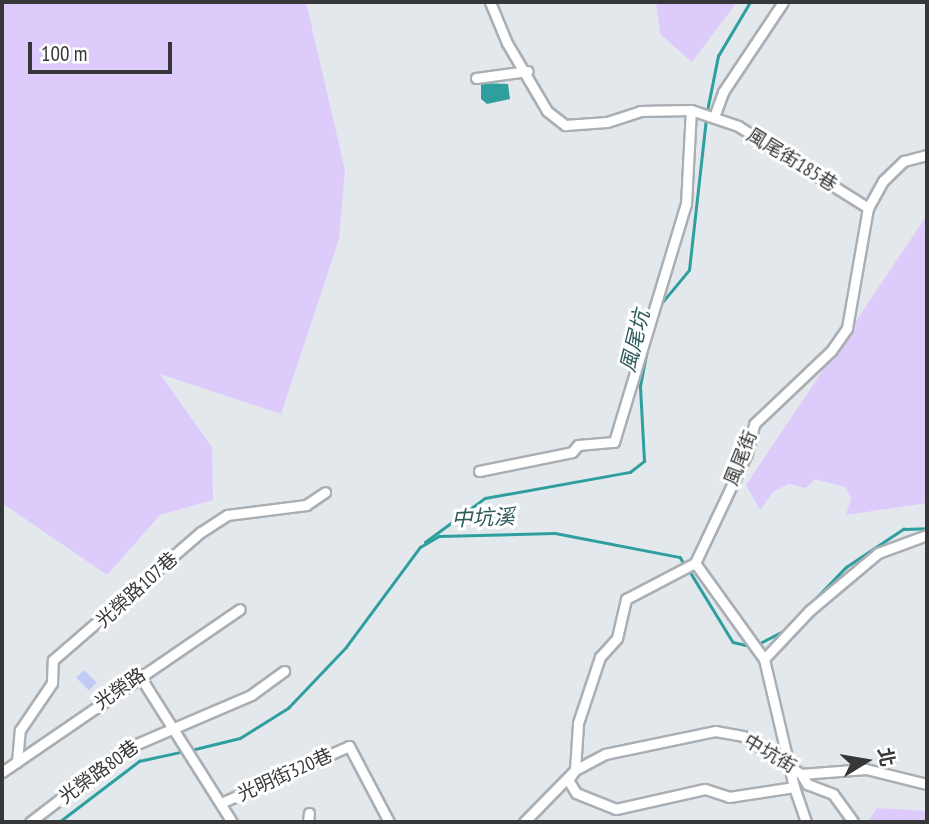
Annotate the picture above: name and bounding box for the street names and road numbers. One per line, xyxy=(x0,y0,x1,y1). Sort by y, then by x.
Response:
street label: 風尾街185巷 xyxy=(743,123,841,197)
street label: 風尾街 xyxy=(720,427,762,489)
street label: 光榮路107巷 xyxy=(92,548,182,632)
street label: 光榮路 xyxy=(90,663,150,715)
street label: 中坑街 xyxy=(740,730,800,778)
street label: 光榮路80巷 xyxy=(55,735,143,809)
street label: 光明街320巷 xyxy=(234,744,336,806)

